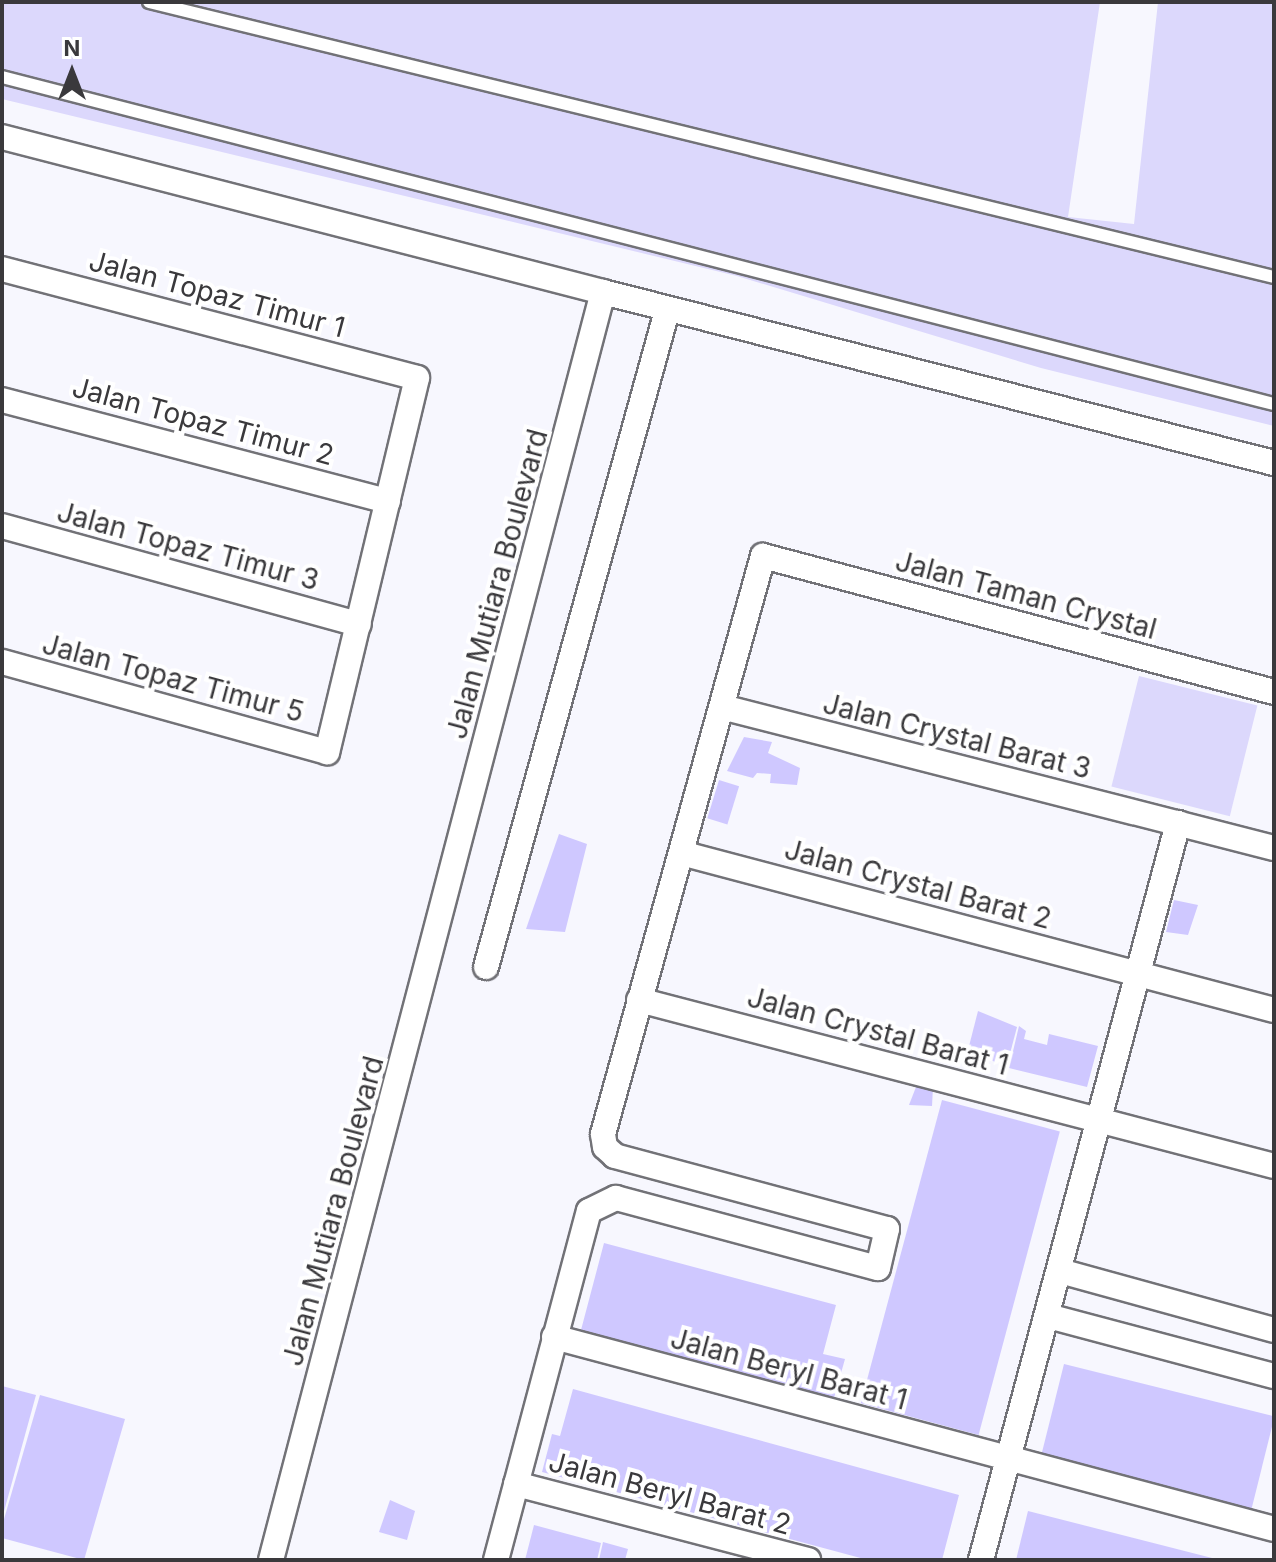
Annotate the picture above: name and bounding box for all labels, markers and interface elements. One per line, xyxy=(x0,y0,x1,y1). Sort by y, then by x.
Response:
north arrow xyxy=(32,32,112,112)
text: N xyxy=(64,35,80,61)
street label: Jalan Topaz Timur 1 xyxy=(85,244,349,344)
street label: Jalan Topaz Timur 2 xyxy=(69,370,337,472)
street label: Jalan Mutiara Boulevard xyxy=(439,426,555,742)
street label: Jalan Topaz Timur 3 xyxy=(54,495,322,597)
street label: Jalan Taman Crystal xyxy=(892,544,1160,646)
street label: Jalan Topaz Timur 5 xyxy=(39,627,307,729)
street label: Jalan Crystal Barat 3 xyxy=(820,686,1094,786)
street label: Jalan Crystal Barat 2 xyxy=(781,832,1055,936)
street label: Jalan Crystal Barat 1 xyxy=(744,980,1012,1082)
street label: Jalan Mutiara Boulevard xyxy=(275,1053,391,1369)
street label: Jalan Beryl Barat 1 xyxy=(667,1321,911,1417)
street label: Jalan Beryl Barat 2 xyxy=(545,1445,795,1541)

